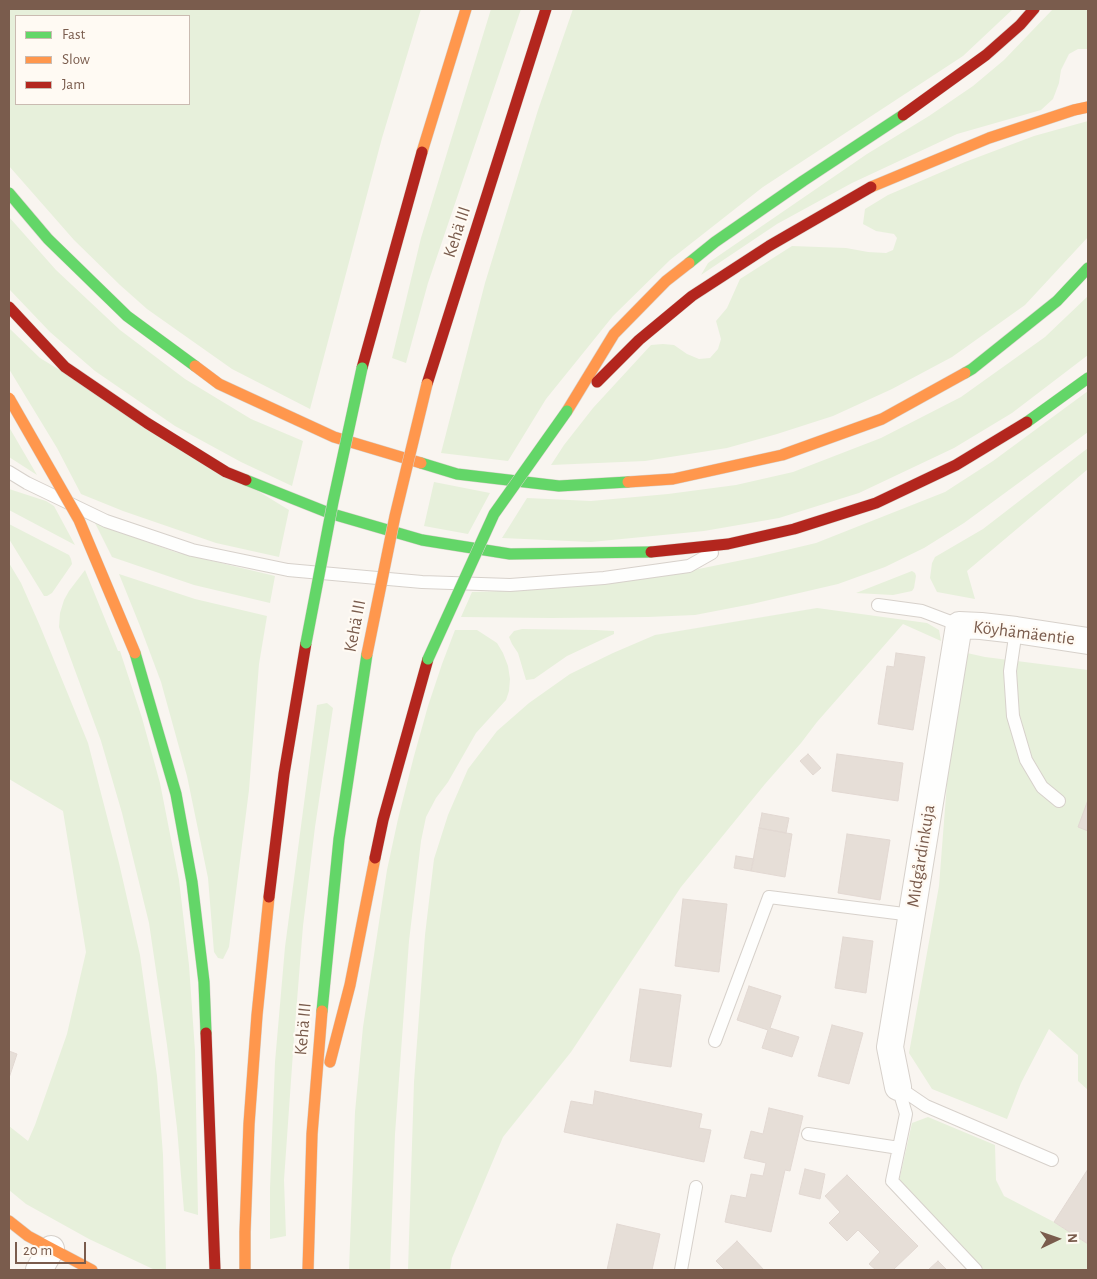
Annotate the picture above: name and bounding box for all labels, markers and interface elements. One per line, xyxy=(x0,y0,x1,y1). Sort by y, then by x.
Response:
legend xyxy=(15,15,190,105)
text: Fast xyxy=(62,27,85,42)
text: Slow xyxy=(62,52,90,67)
text: Jam xyxy=(62,77,85,92)
street label: Kehä III xyxy=(439,204,475,260)
street label: Kehä III xyxy=(339,598,371,654)
street label: Köyhämäentie xyxy=(972,616,1076,650)
street label: Midgårdinkuja xyxy=(902,803,940,909)
street label: Kehä III xyxy=(290,1002,316,1056)
north arrow xyxy=(1032,1214,1082,1264)
scale bar xyxy=(18,1232,89,1264)
text: N xyxy=(1065,1233,1079,1243)
text: 20 m xyxy=(23,1243,52,1258)

